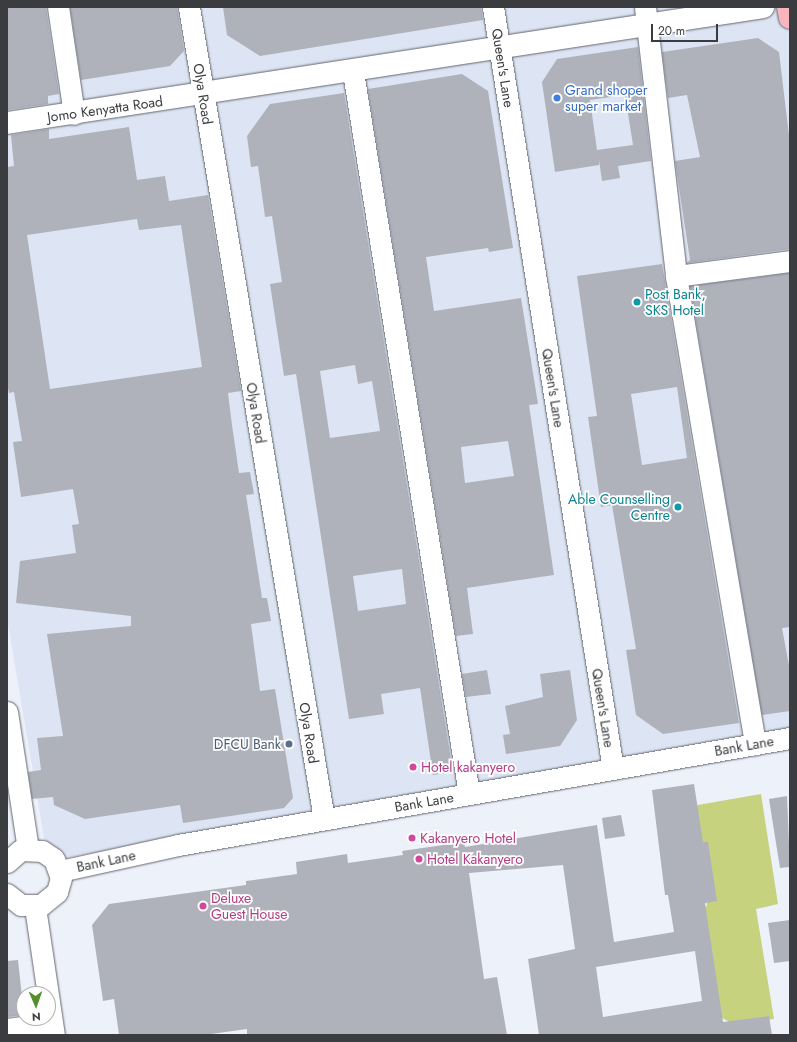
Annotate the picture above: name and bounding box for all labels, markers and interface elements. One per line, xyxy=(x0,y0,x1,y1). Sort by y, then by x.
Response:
scale bar xyxy=(653,16,720,42)
text: 20 m xyxy=(658,22,685,40)
street label: Queen's Lane xyxy=(488,27,518,109)
street label: Olya Road xyxy=(190,62,216,126)
place label: Grand shoper super market xyxy=(565,82,648,114)
street label: Jomo Kenyatta Road xyxy=(46,93,164,125)
marker: Grand shoper super market xyxy=(552,93,562,103)
place label: Post Bank, SKS Hotel xyxy=(645,286,706,318)
marker: Post Bank, SKS Hotel xyxy=(632,297,642,307)
street label: Queen's Lane xyxy=(538,347,568,429)
street label: Olya Road xyxy=(243,381,269,445)
place label: Able Counselling Centre xyxy=(568,491,670,524)
marker: Able Counselling Centre xyxy=(673,502,683,512)
street label: Queen's Lane xyxy=(588,667,618,749)
street label: Olya Road xyxy=(296,701,322,765)
street label: Bank Lane xyxy=(713,733,775,759)
place label: DFCU Bank xyxy=(214,736,281,752)
marker: DFCU Bank xyxy=(284,739,294,749)
place label: Hotel kakanyero xyxy=(421,759,515,775)
marker: Hotel kakanyero xyxy=(408,762,418,772)
street label: Bank Lane xyxy=(393,789,455,815)
place label: Kakanyero Hotel xyxy=(420,830,516,846)
marker: Kakanyero Hotel xyxy=(407,833,417,843)
street label: Bank Lane xyxy=(75,847,137,875)
place label: Hotel Kakanyero xyxy=(427,851,523,867)
marker: Hotel Kakanyero xyxy=(414,854,424,864)
place label: Deluxe Guest House xyxy=(211,890,287,922)
marker: Deluxe Guest House xyxy=(198,901,208,911)
north arrow xyxy=(16,986,56,1026)
text: N xyxy=(32,1009,41,1025)

